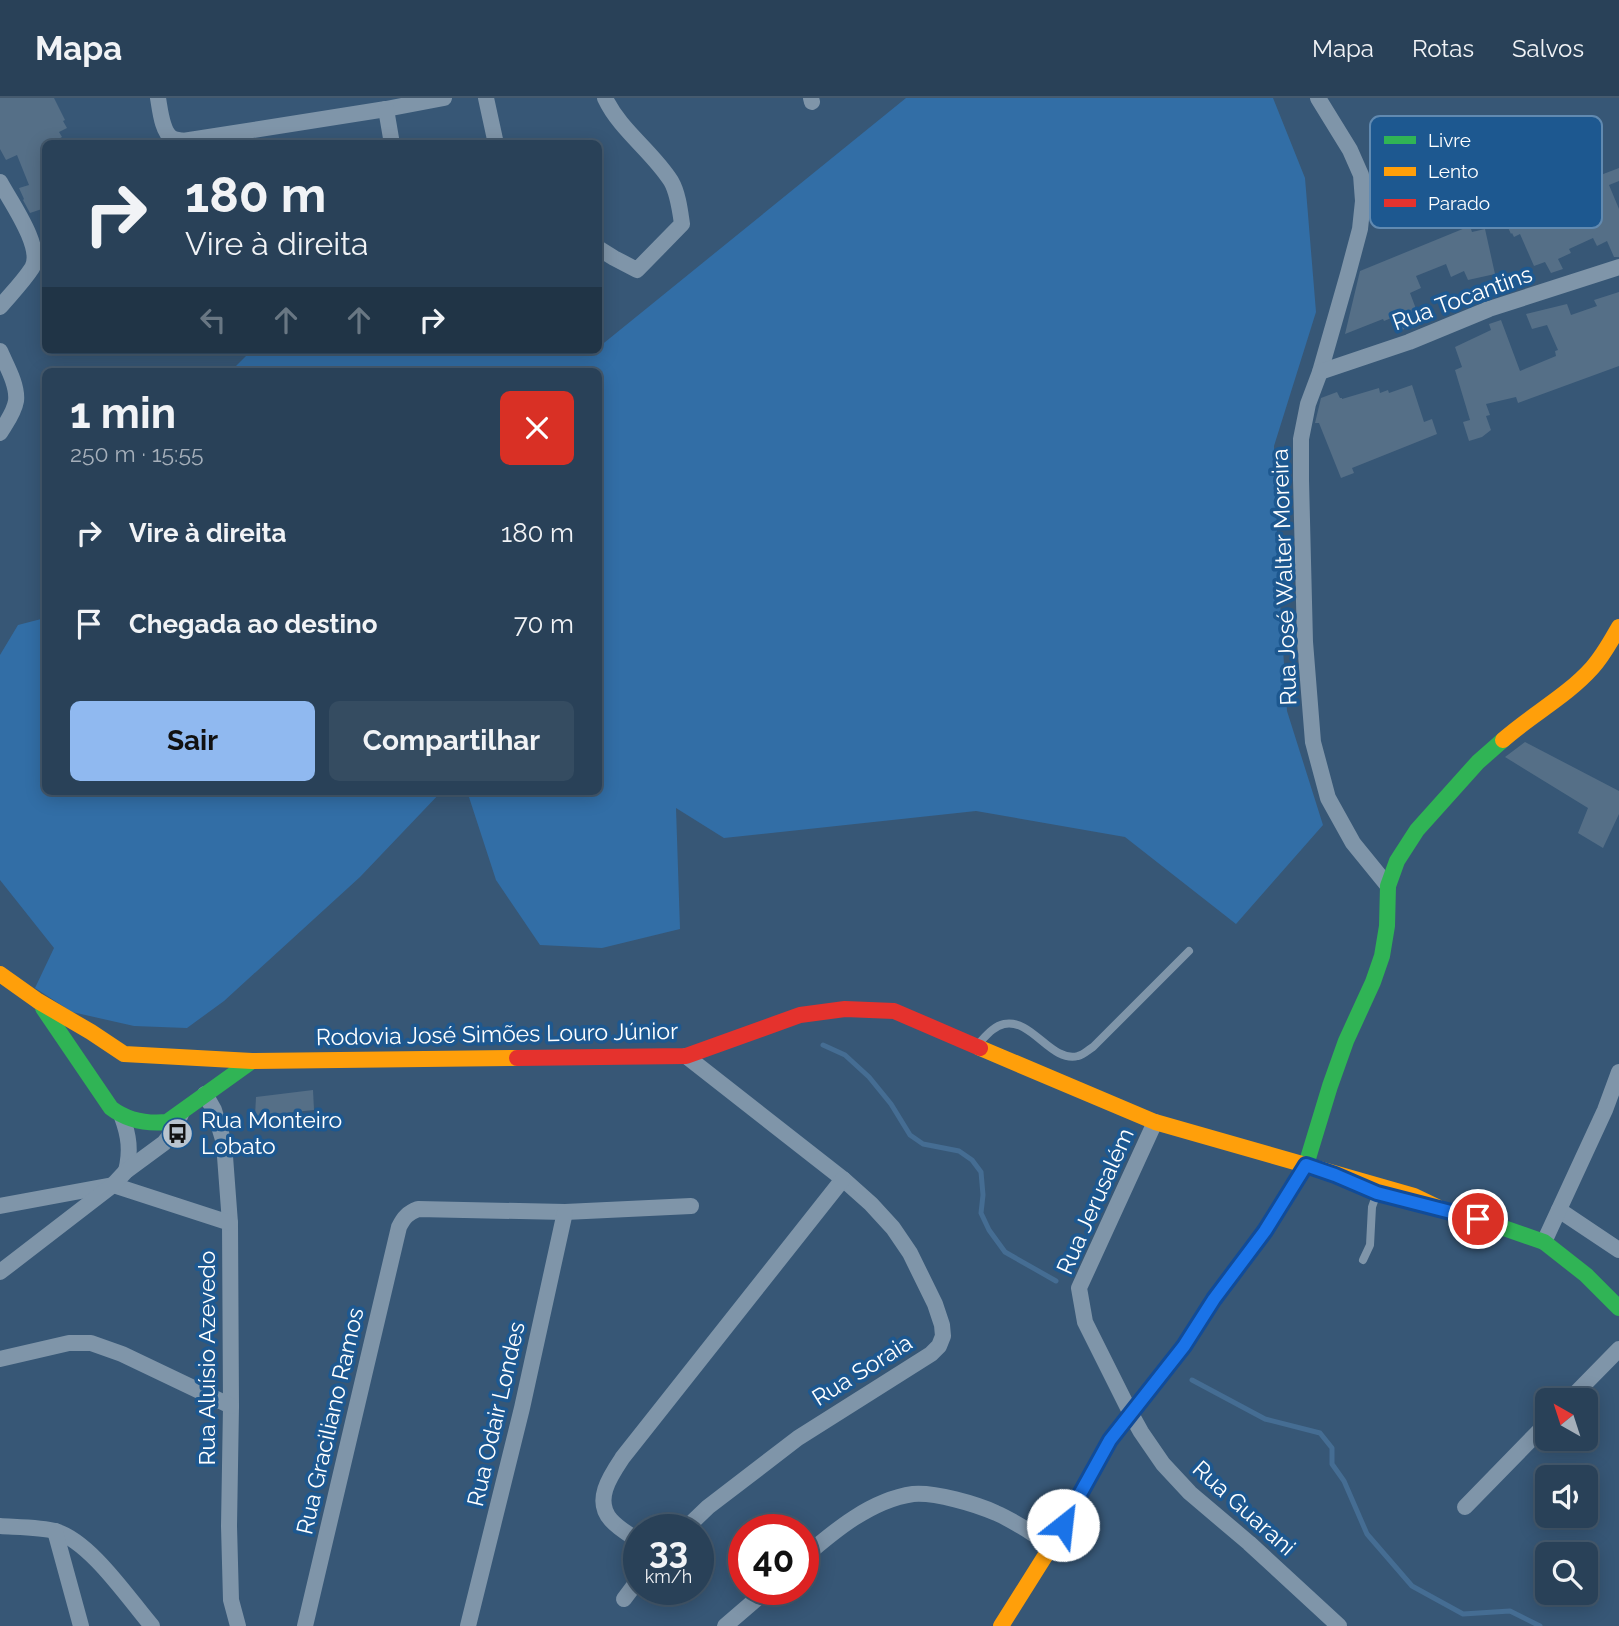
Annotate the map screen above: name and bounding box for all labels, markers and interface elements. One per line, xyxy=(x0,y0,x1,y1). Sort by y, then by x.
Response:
text: Mapa xyxy=(35,29,122,68)
text: Mapa xyxy=(1312,34,1374,63)
text: Rotas xyxy=(1412,34,1474,63)
text: Salvos xyxy=(1512,34,1584,63)
legend xyxy=(1370,116,1602,228)
text: Livre xyxy=(1428,129,1471,151)
text: Lento xyxy=(1428,160,1479,182)
text: 180 m xyxy=(185,166,326,223)
icon: right xyxy=(70,168,161,259)
text: Parado xyxy=(1428,192,1490,214)
text: Vire à direita xyxy=(185,225,368,262)
street label: Rua Tocantins xyxy=(1388,260,1536,335)
icon: left xyxy=(194,301,232,339)
icon: ahead xyxy=(267,301,305,339)
icon: ahead xyxy=(340,301,378,339)
icon: right xyxy=(413,301,451,339)
text: 1 min xyxy=(70,389,176,438)
button: close xyxy=(500,391,574,465)
text: 250 m · 15:55 xyxy=(70,440,203,467)
street label: Rua José Walter Moreira xyxy=(1266,448,1301,706)
icon: right xyxy=(70,514,108,552)
text: Vire à direita xyxy=(129,518,286,548)
text: 180 m xyxy=(501,518,574,548)
icon: arrive xyxy=(70,605,108,643)
text: Chegada ao destino xyxy=(129,609,378,639)
text: 70 m xyxy=(514,609,574,639)
button: Sair xyxy=(70,701,315,781)
button: Compartilhar xyxy=(329,701,574,781)
street label: Rodovia José Simões Louro Júnior xyxy=(316,1017,678,1050)
place label: Rua Monteiro Lobato xyxy=(201,1106,342,1159)
bus stop icon: Rua Monteiro Lobato xyxy=(161,1116,195,1150)
street label: Rua Jerusalém xyxy=(1050,1124,1139,1278)
pin xyxy=(1448,1189,1508,1249)
icon: arrive xyxy=(1459,1200,1497,1238)
street label: Rua Aluísio Azevedo xyxy=(193,1251,220,1465)
street label: Rua Graciliano Ramos xyxy=(290,1305,369,1537)
street label: Rua Odair Londes xyxy=(461,1319,530,1509)
street label: Rua Soraia xyxy=(807,1328,917,1411)
north arrow xyxy=(1535,1388,1598,1451)
map controls xyxy=(1535,1388,1598,1605)
street label: Rua Guarani xyxy=(1188,1455,1301,1561)
button: sound xyxy=(1535,1465,1598,1528)
position arrow xyxy=(1026,1488,1100,1562)
speed limit sign: 40 xyxy=(728,1514,819,1605)
text: 33 xyxy=(649,1530,688,1571)
button: search xyxy=(1535,1542,1598,1605)
text: km/h xyxy=(645,1566,692,1587)

